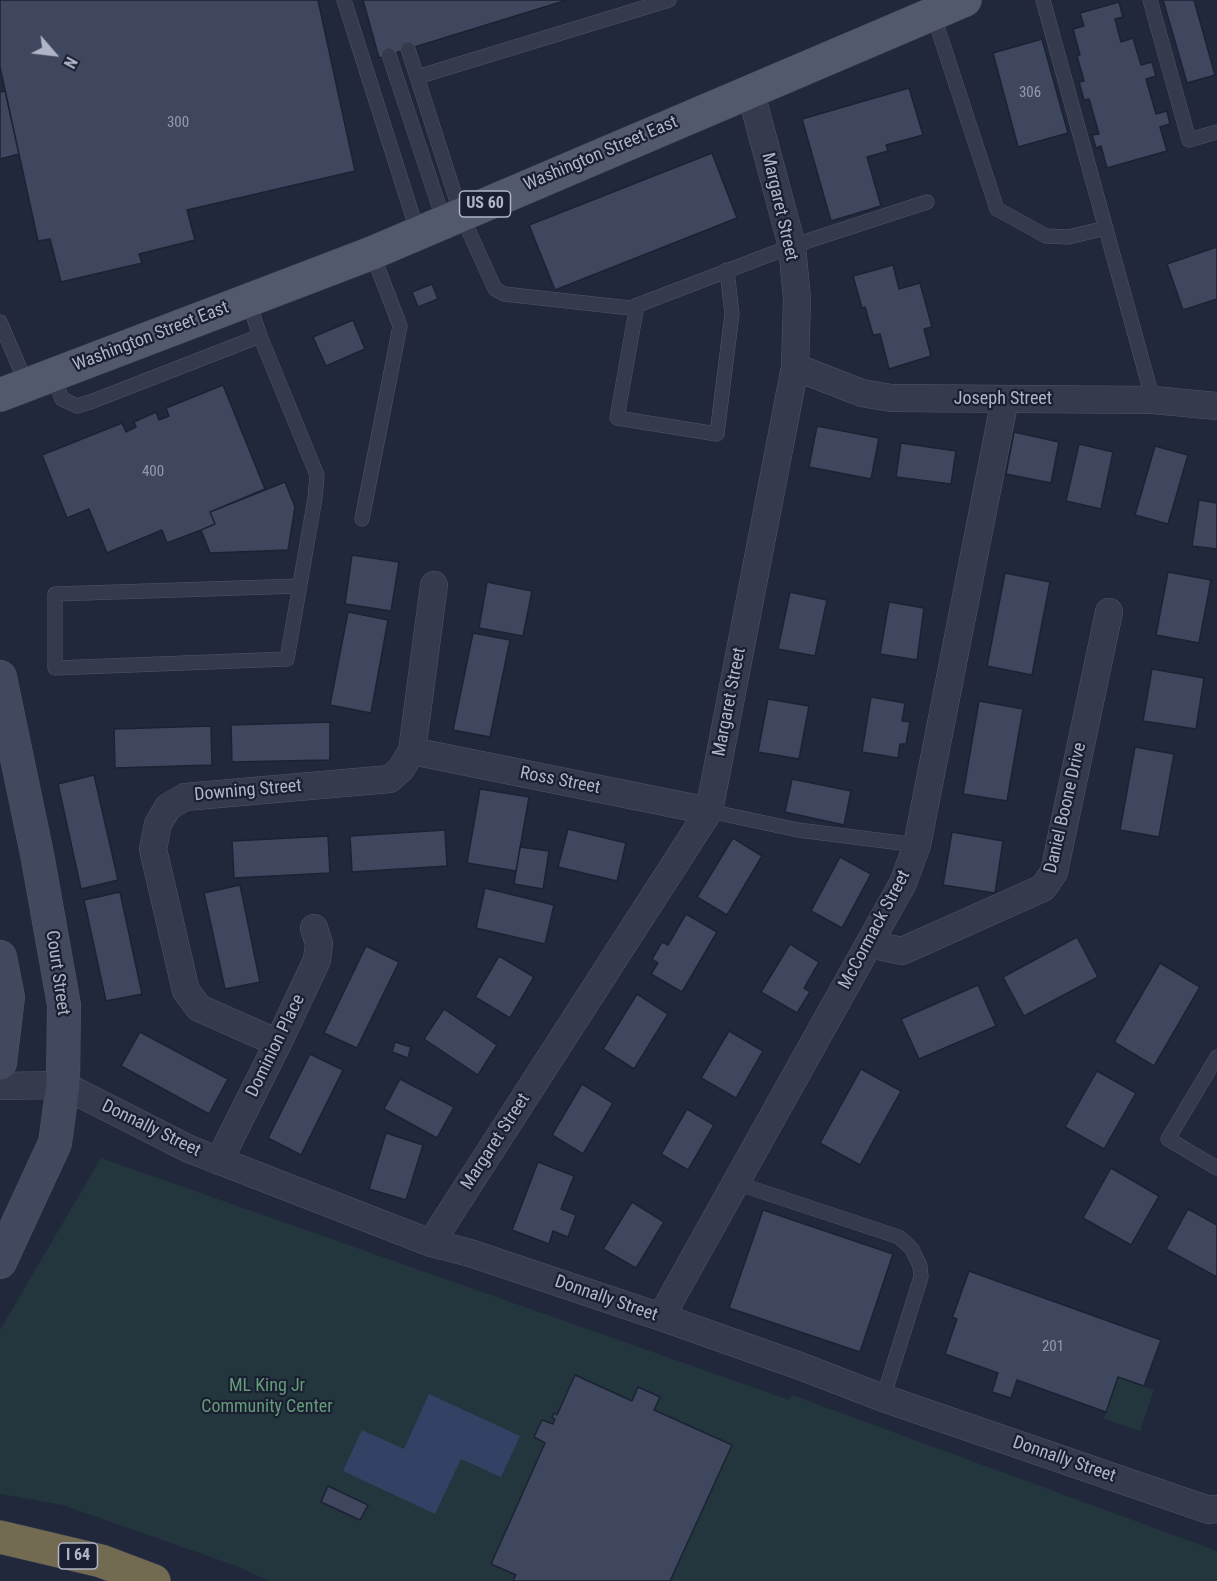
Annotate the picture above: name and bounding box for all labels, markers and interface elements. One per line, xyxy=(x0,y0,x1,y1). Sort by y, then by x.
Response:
north arrow xyxy=(24,24,84,84)
text: N xyxy=(60,54,81,71)
house number: 306 xyxy=(1019,84,1041,102)
street label: Washington Street East xyxy=(521,112,681,196)
house number: 300 xyxy=(167,114,189,132)
street label: Margaret Street xyxy=(756,151,802,263)
road number: US 60 xyxy=(460,191,510,217)
street label: Washington Street East xyxy=(70,297,232,377)
street label: Joseph Street xyxy=(954,388,1052,410)
house number: 400 xyxy=(142,463,164,481)
street label: Margaret Street xyxy=(709,646,751,758)
street label: Daniel Boone Drive xyxy=(1040,741,1092,875)
street label: Ross Street xyxy=(518,763,602,799)
street label: Downing Street xyxy=(193,776,303,806)
street label: McCormack Street xyxy=(835,867,915,993)
street label: Court Street xyxy=(40,929,74,1017)
street label: Dominion Place xyxy=(242,991,310,1101)
street label: Margaret Street xyxy=(457,1090,535,1194)
street label: Donnally Street xyxy=(98,1096,204,1162)
street label: Donnally Street xyxy=(552,1271,660,1327)
house number: 201 xyxy=(1042,1338,1064,1356)
park label: ML King Jr Community Center xyxy=(201,1375,333,1418)
street label: Donnally Street xyxy=(1010,1432,1118,1488)
road number: I 64 xyxy=(58,1543,98,1569)

